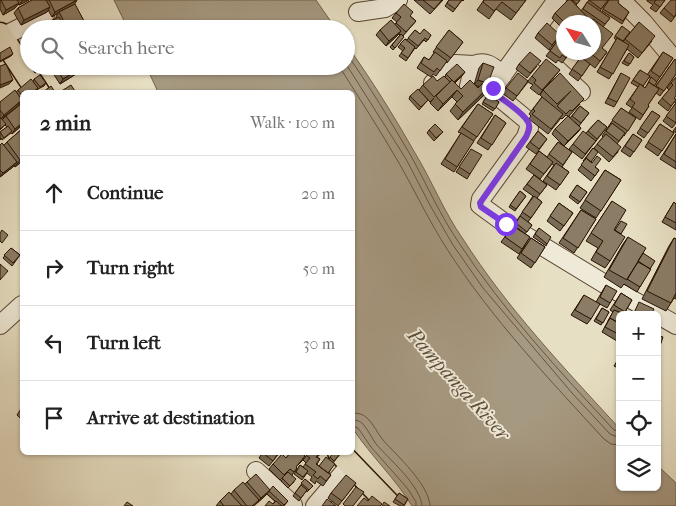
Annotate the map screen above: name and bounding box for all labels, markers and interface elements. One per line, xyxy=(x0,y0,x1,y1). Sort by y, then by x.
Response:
north arrow xyxy=(556,15,601,60)
search box xyxy=(20,20,355,75)
icon: search xyxy=(38,34,66,62)
text: Search here xyxy=(78,37,174,59)
route end xyxy=(482,77,505,100)
text: 2 min xyxy=(40,111,91,135)
text: Walk · 100 m xyxy=(250,113,335,132)
icon: ahead xyxy=(40,179,68,207)
text: Continue xyxy=(87,182,163,204)
text: 20 m xyxy=(301,184,335,203)
route start xyxy=(495,213,518,236)
icon: right xyxy=(40,254,68,282)
text: Turn right xyxy=(87,257,174,279)
text: 50 m xyxy=(303,259,335,278)
map controls xyxy=(616,311,661,491)
button: + xyxy=(616,311,661,356)
water label: Pampanga River xyxy=(402,323,516,446)
icon: left xyxy=(40,329,68,357)
text: Turn left xyxy=(87,332,161,354)
text: 30 m xyxy=(303,334,335,353)
button: − xyxy=(616,356,661,401)
button: locate xyxy=(616,401,661,446)
icon: arrive xyxy=(40,404,68,432)
text: Arrive at destination xyxy=(87,407,255,429)
button: layers xyxy=(616,446,661,491)

